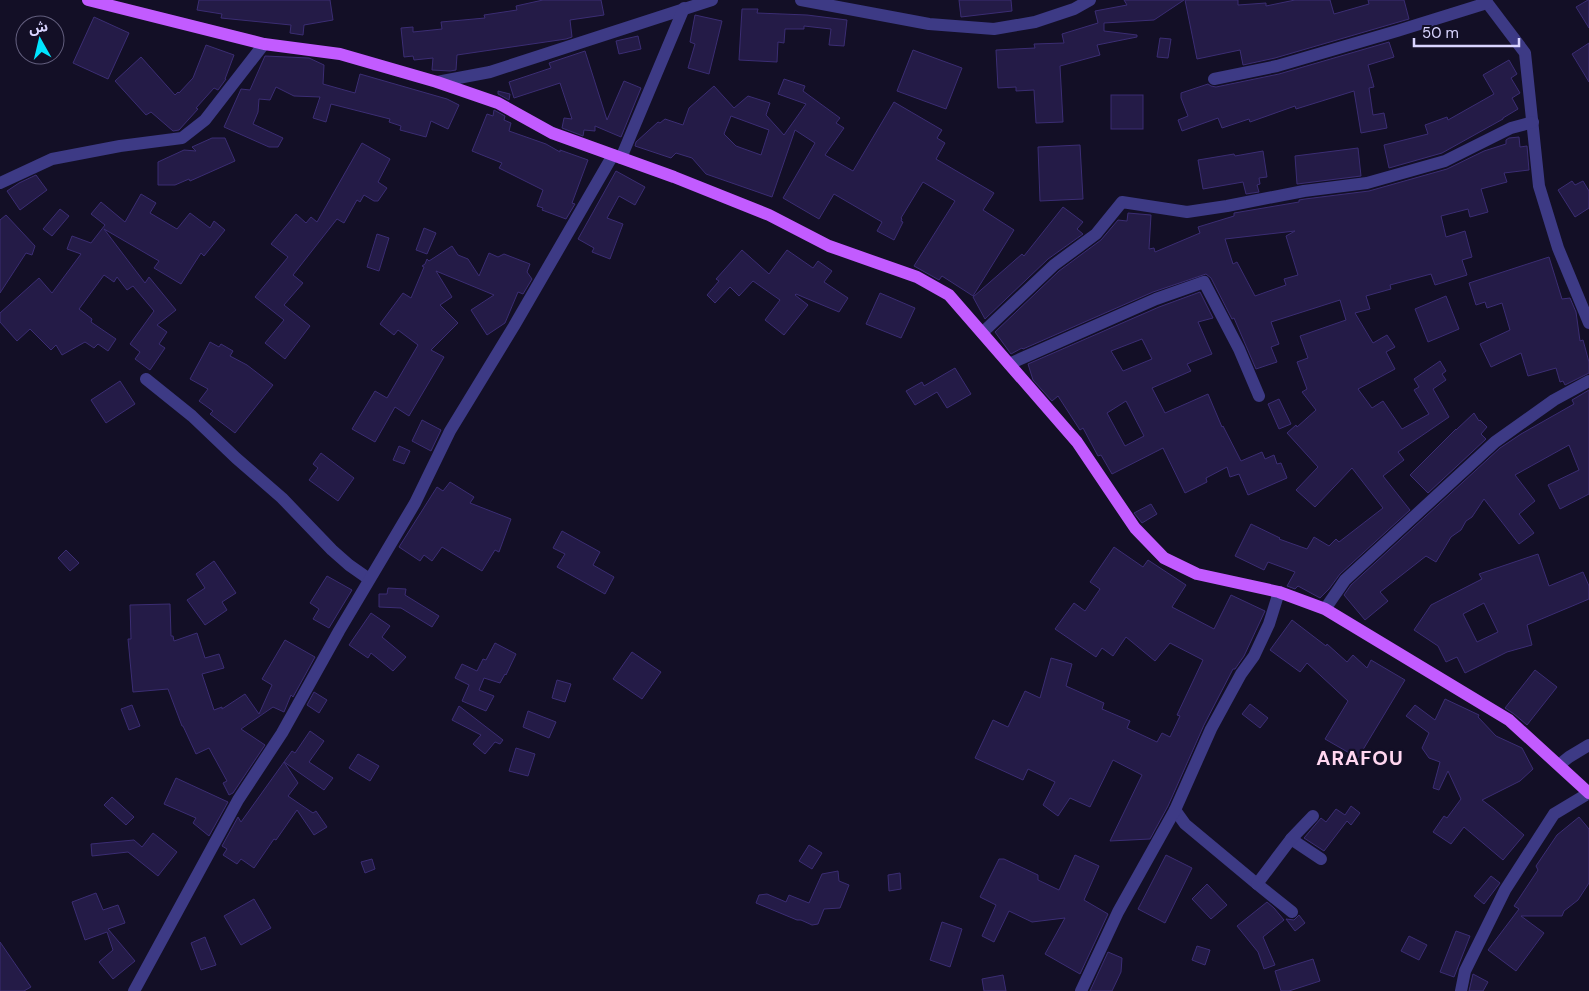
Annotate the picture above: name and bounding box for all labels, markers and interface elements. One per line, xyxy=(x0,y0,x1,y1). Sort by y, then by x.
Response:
north arrow xyxy=(15,15,65,65)
scale bar xyxy=(1414,15,1519,47)
text: ش xyxy=(27,17,49,37)
text: 50 m xyxy=(1422,23,1459,43)
district label: ARAFOU xyxy=(1316,745,1404,771)

